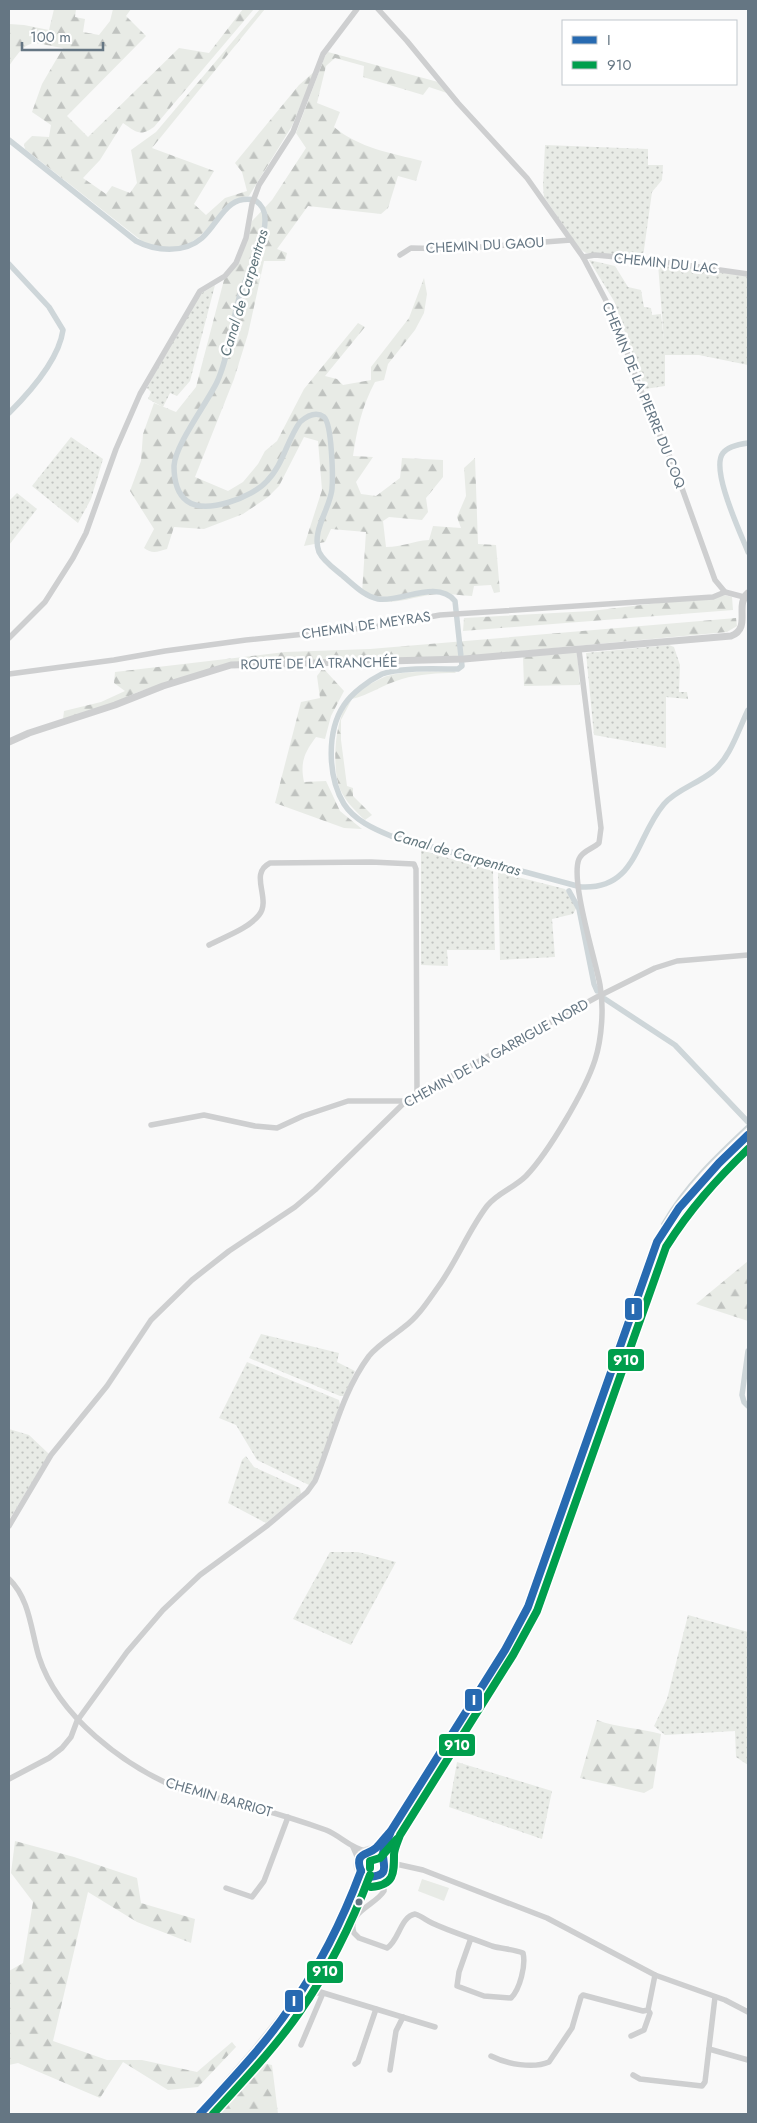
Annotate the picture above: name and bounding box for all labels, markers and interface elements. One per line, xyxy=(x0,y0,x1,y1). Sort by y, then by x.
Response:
scale bar xyxy=(22,20,104,52)
legend xyxy=(562,20,737,85)
text: 100 m xyxy=(30,26,71,48)
text: I xyxy=(607,29,611,51)
text: 910 xyxy=(607,54,631,76)
water label: Canal de Carpentras xyxy=(214,227,274,359)
street label: CHEMIN DU GAOU xyxy=(425,232,545,258)
street label: CHEMIN DU LAC xyxy=(613,248,719,278)
street label: CHEMIN DE LA PIERRE DU COQ xyxy=(597,299,691,492)
street label: CHEMIN DE MEYRAS xyxy=(300,606,432,644)
street label: ROUTE DE LA TRANCHÉE xyxy=(240,652,398,674)
water label: Canal de Carpentras xyxy=(391,824,523,882)
street label: CHEMIN DE LA GARRIGUE NORD xyxy=(400,994,592,1112)
line badge: I xyxy=(624,1297,643,1321)
text: I xyxy=(631,1299,635,1319)
line badge: 910 xyxy=(607,1348,645,1372)
text: 910 xyxy=(613,1350,639,1370)
line badge: I xyxy=(464,1688,483,1712)
text: I xyxy=(472,1690,476,1710)
line badge: 910 xyxy=(438,1733,476,1757)
text: 910 xyxy=(444,1735,470,1755)
street label: CHEMIN BARRIOT xyxy=(163,1772,275,1822)
unlabelled marker xyxy=(354,1897,364,1907)
line badge: 910 xyxy=(306,1960,344,1984)
text: 910 xyxy=(312,1961,338,1981)
line badge: I xyxy=(284,1989,304,2013)
text: I xyxy=(292,1991,296,2011)

